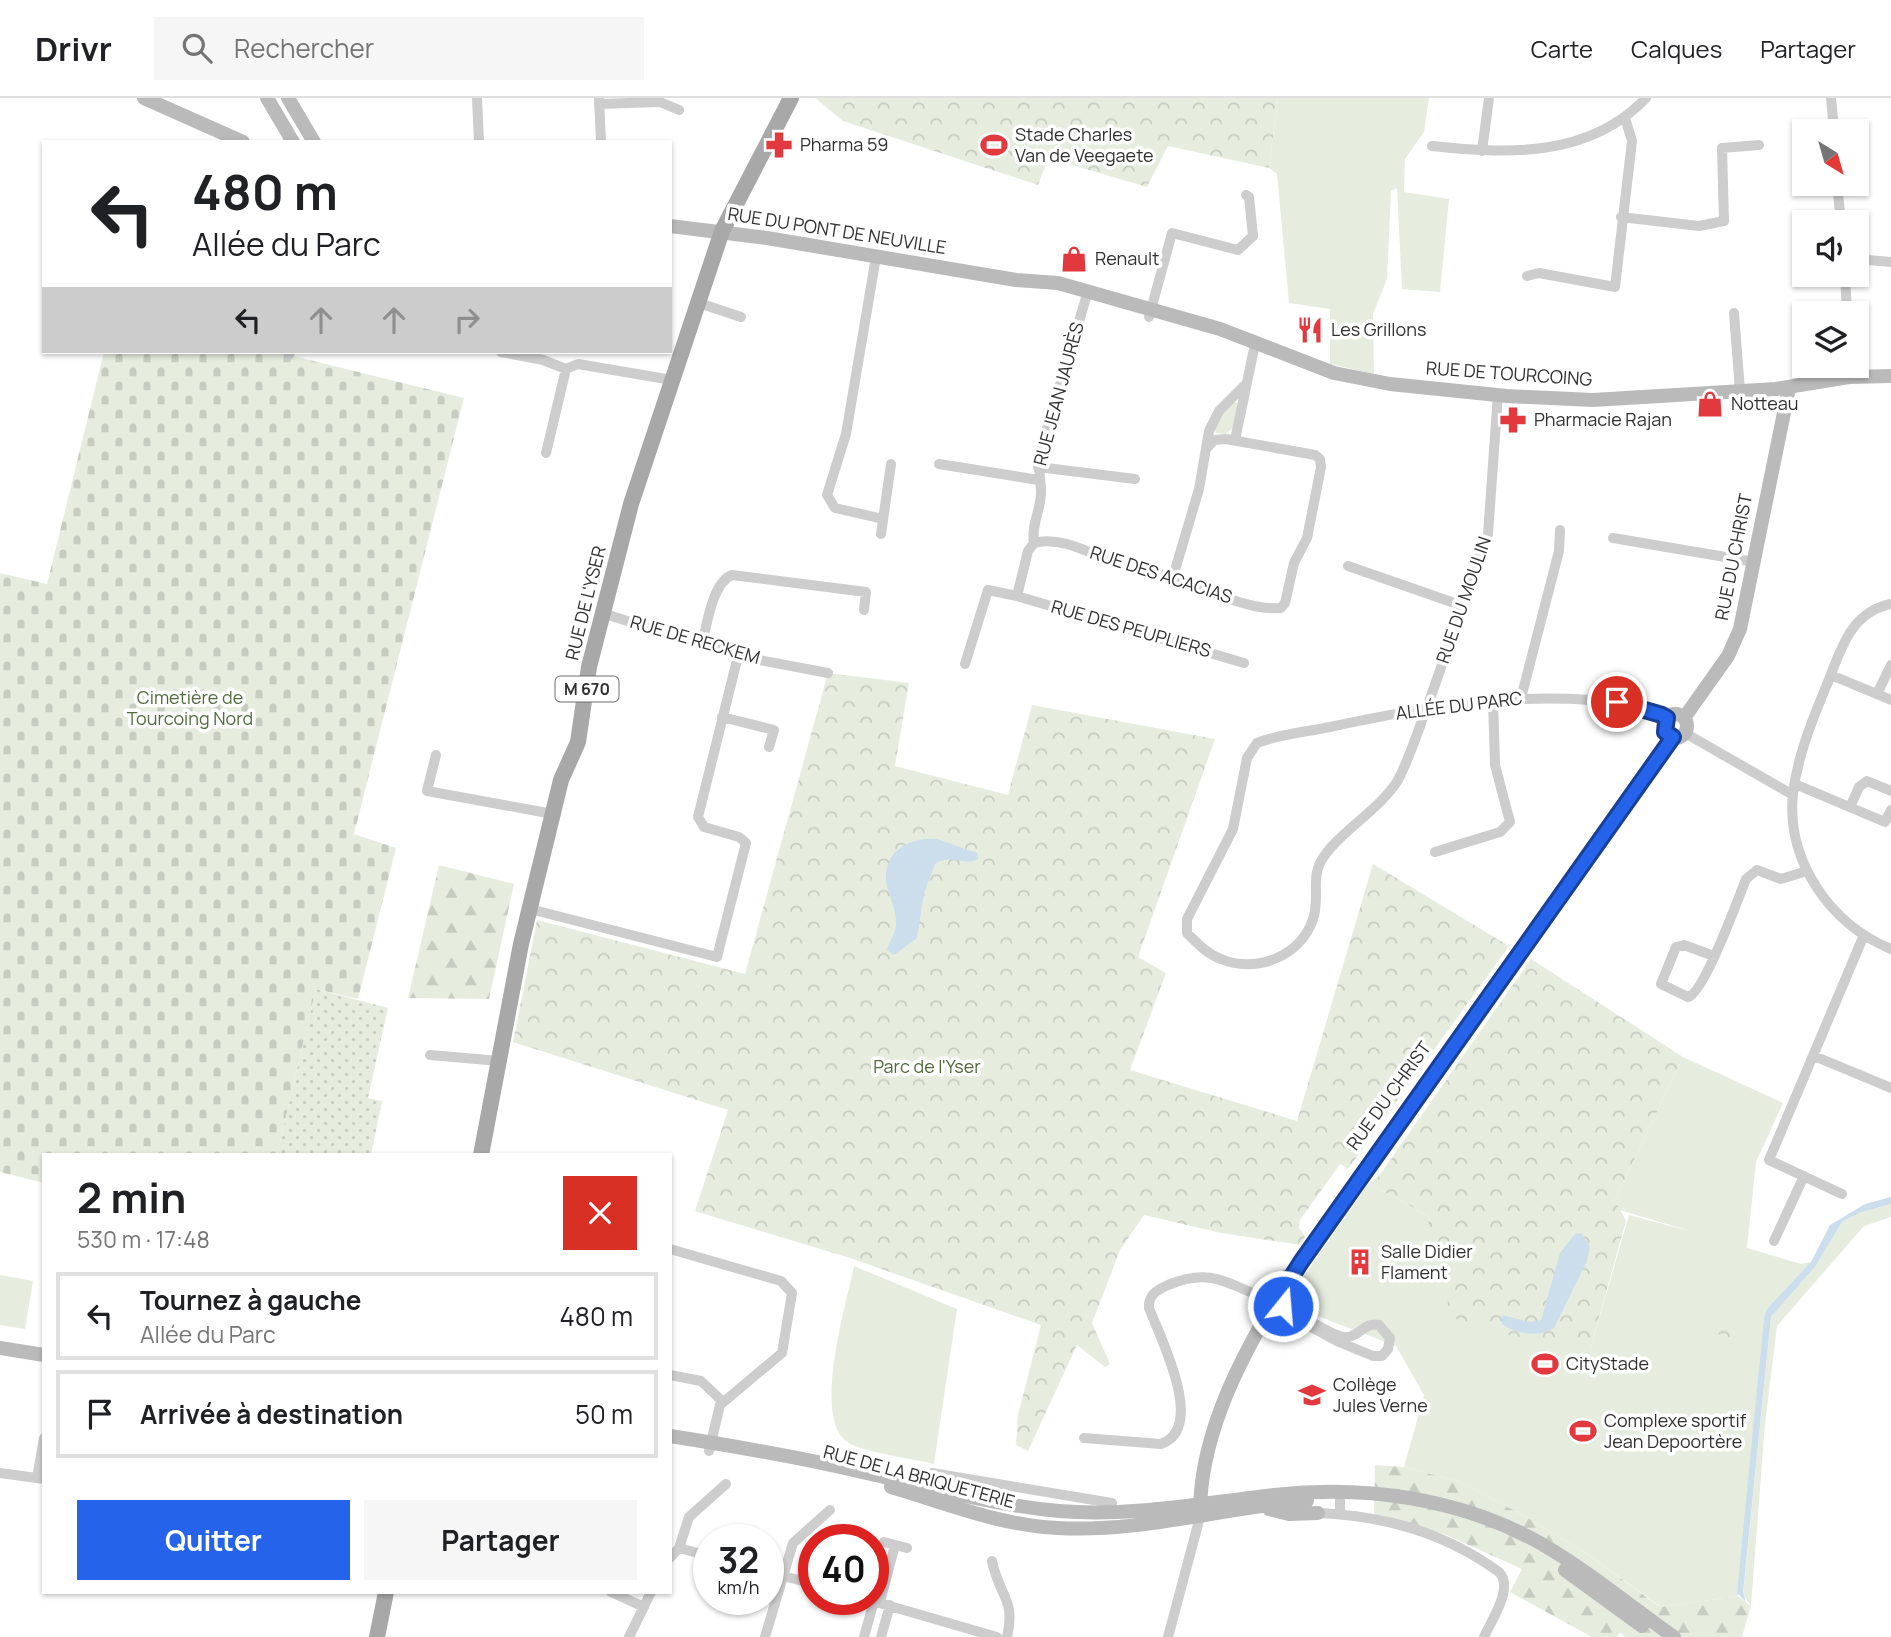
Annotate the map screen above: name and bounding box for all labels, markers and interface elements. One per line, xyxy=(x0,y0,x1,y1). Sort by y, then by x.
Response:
search box xyxy=(154,17,644,80)
text: Drivr xyxy=(35,26,112,71)
icon: search xyxy=(178,29,216,67)
text: Rechercher xyxy=(234,30,374,66)
text: Carte xyxy=(1531,32,1593,65)
text: Calques xyxy=(1631,32,1722,65)
text: Partager xyxy=(1760,32,1856,65)
north arrow xyxy=(1792,119,1869,196)
map controls xyxy=(1792,119,1869,378)
place label: Stade Charles Van de Veegaete xyxy=(1015,122,1154,167)
pharmacy icon: Pharma 59 xyxy=(764,130,794,160)
sports icon: Stade Charles Van de Veegaete xyxy=(979,130,1009,160)
place label: Pharma 59 xyxy=(800,132,888,156)
text: 480 m xyxy=(192,158,338,225)
icon: left xyxy=(77,168,168,259)
street label: RUE DU PONT DE NEUVILLE xyxy=(726,201,948,259)
button: sound xyxy=(1792,210,1869,287)
text: Allée du Parc xyxy=(192,222,381,266)
shop icon: Renault xyxy=(1059,244,1089,274)
place label: Renault xyxy=(1095,246,1159,270)
icon: left xyxy=(229,301,267,339)
icon: ahead xyxy=(302,301,340,339)
icon: ahead xyxy=(375,301,413,339)
icon: right xyxy=(448,301,486,339)
button: layers xyxy=(1792,301,1869,378)
restaurant icon: Les Grillons xyxy=(1295,315,1325,345)
place label: Les Grillons xyxy=(1331,317,1426,341)
street label: RUE JEAN JAURÈS xyxy=(1027,319,1089,468)
street label: RUE DE TOURCOING xyxy=(1425,355,1593,391)
shop icon: Notteau xyxy=(1695,389,1725,419)
place label: Notteau xyxy=(1731,391,1798,415)
pharmacy icon: Pharmacie Rajan xyxy=(1498,405,1528,435)
place label: Pharmacie Rajan xyxy=(1534,407,1672,431)
street label: RUE DU CHRIST xyxy=(1709,491,1757,622)
street label: RUE DU MOULIN xyxy=(1430,533,1496,666)
street label: RUE DES ACACIAS xyxy=(1087,540,1236,608)
street label: RUE DE L'YSER xyxy=(559,543,611,662)
street label: RUE DES PEUPLIERS xyxy=(1049,594,1214,662)
street label: RUE DE RECKEM xyxy=(628,609,763,669)
pin xyxy=(1587,672,1647,732)
road number: M 670 xyxy=(556,676,618,702)
icon: arrive xyxy=(1598,683,1636,721)
park label: Cimetière de Tourcoing Nord xyxy=(127,685,253,730)
street label: ALLÉE DU PARC xyxy=(1394,685,1524,725)
street label: RUE DU CHRIST xyxy=(1341,1036,1436,1155)
park label: Parc de l'Yser xyxy=(873,1054,981,1078)
text: 2 min xyxy=(77,1168,186,1226)
button: close xyxy=(563,1176,637,1250)
text: 530 m · 17:48 xyxy=(77,1223,210,1255)
place label: Salle Didier Flament xyxy=(1381,1239,1473,1284)
building icon: Salle Didier Flament xyxy=(1345,1247,1375,1277)
position arrow xyxy=(1246,1269,1320,1343)
text: Tournez à gauche xyxy=(140,1282,361,1318)
icon: left xyxy=(81,1297,119,1335)
text: 480 m xyxy=(559,1298,633,1334)
text: Allée du Parc xyxy=(140,1318,276,1350)
sports icon: CityStade xyxy=(1530,1349,1560,1379)
place label: CityStade xyxy=(1566,1351,1649,1375)
place label: Collège Jules Verne xyxy=(1333,1372,1428,1417)
school or university icon: Collège Jules Verne xyxy=(1297,1380,1327,1410)
icon: arrive xyxy=(81,1395,119,1433)
text: Arrivée à destination xyxy=(140,1396,403,1432)
text: 50 m xyxy=(575,1396,633,1432)
place label: Complexe sportif Jean Depoortère xyxy=(1604,1408,1747,1453)
sports icon: Complexe sportif Jean Depoortère xyxy=(1568,1416,1598,1446)
street label: RUE DE LA BRIQUETERIE xyxy=(821,1439,1018,1513)
button: Quitter xyxy=(77,1500,350,1580)
button: Partager xyxy=(364,1500,637,1580)
speed limit sign: 40 xyxy=(798,1524,889,1615)
text: 32 xyxy=(718,1536,759,1584)
text: km/h xyxy=(718,1575,759,1599)

